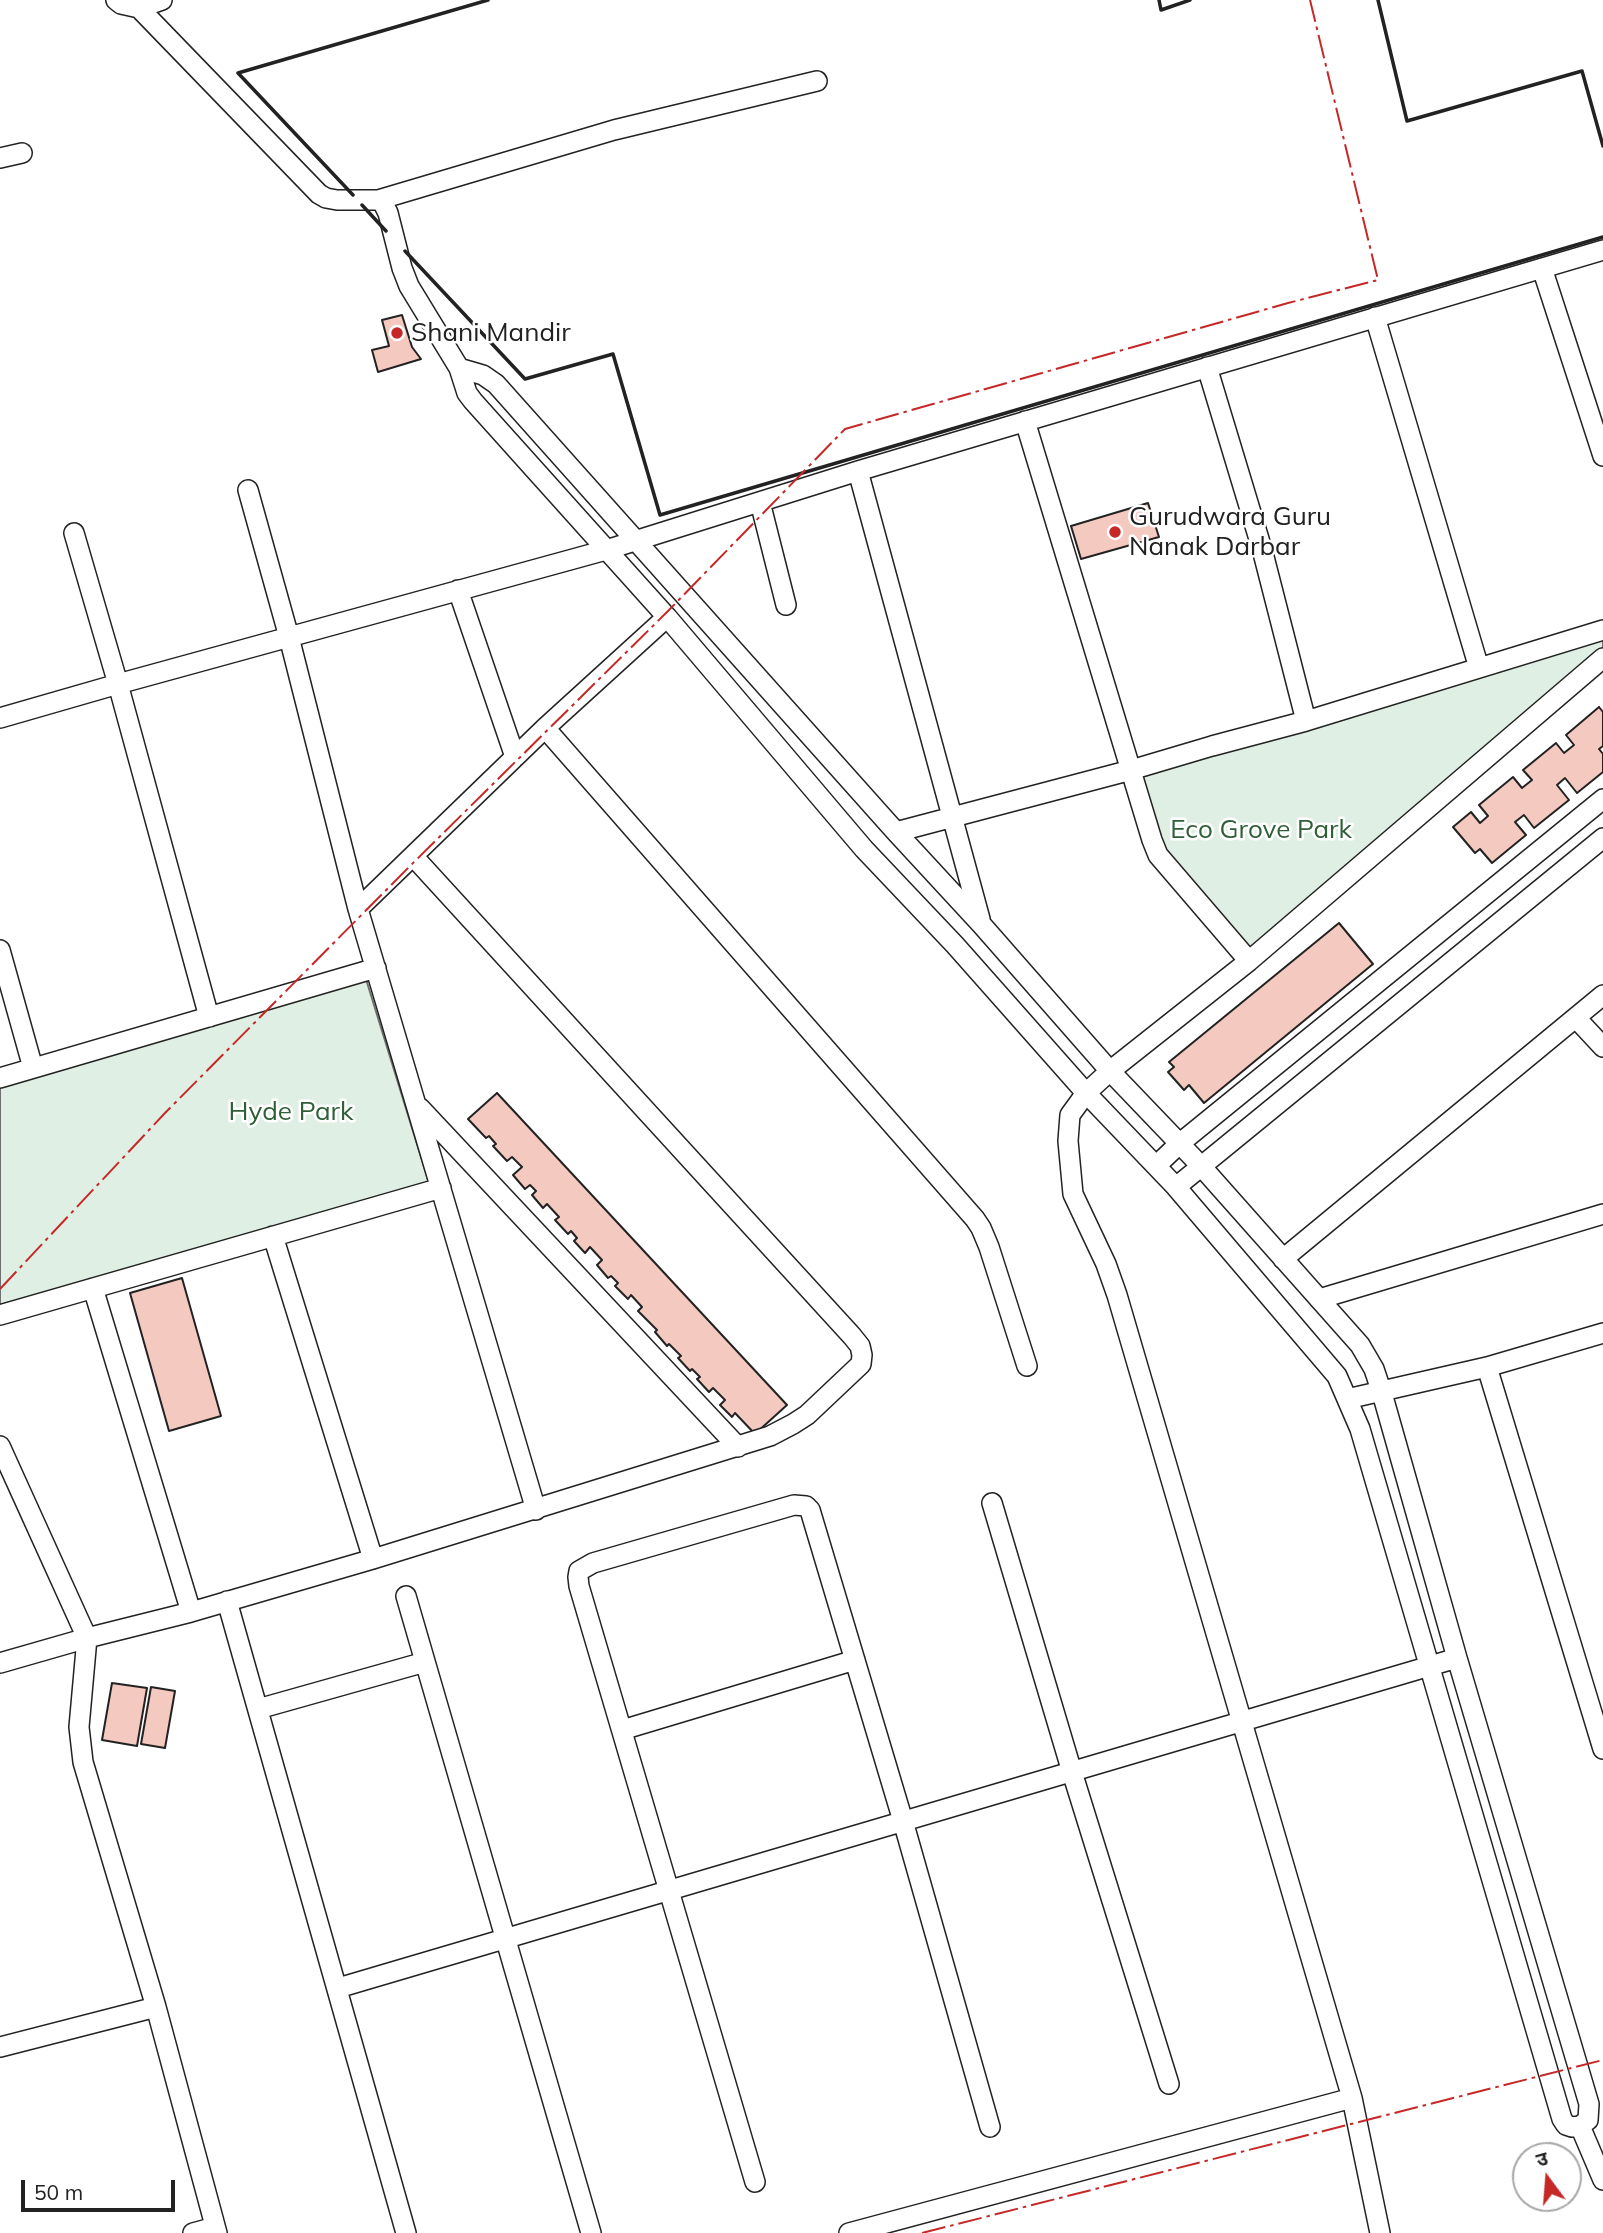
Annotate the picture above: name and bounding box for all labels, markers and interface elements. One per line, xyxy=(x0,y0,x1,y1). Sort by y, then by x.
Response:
place label: Shani Mandir xyxy=(411,317,571,349)
marker: Shani Mandir xyxy=(389,325,405,341)
place label: Gurudwara Guru Nanak Darbar xyxy=(1129,501,1331,562)
marker: Gurudwara Guru Nanak Darbar xyxy=(1107,524,1123,540)
park label: Eco Grove Park xyxy=(1170,814,1352,846)
park label: Hyde Park xyxy=(229,1096,353,1128)
north arrow xyxy=(1512,2142,1582,2212)
text: उ xyxy=(1533,2146,1550,2172)
scale bar xyxy=(24,2166,178,2210)
text: 50 m xyxy=(34,2179,83,2205)

